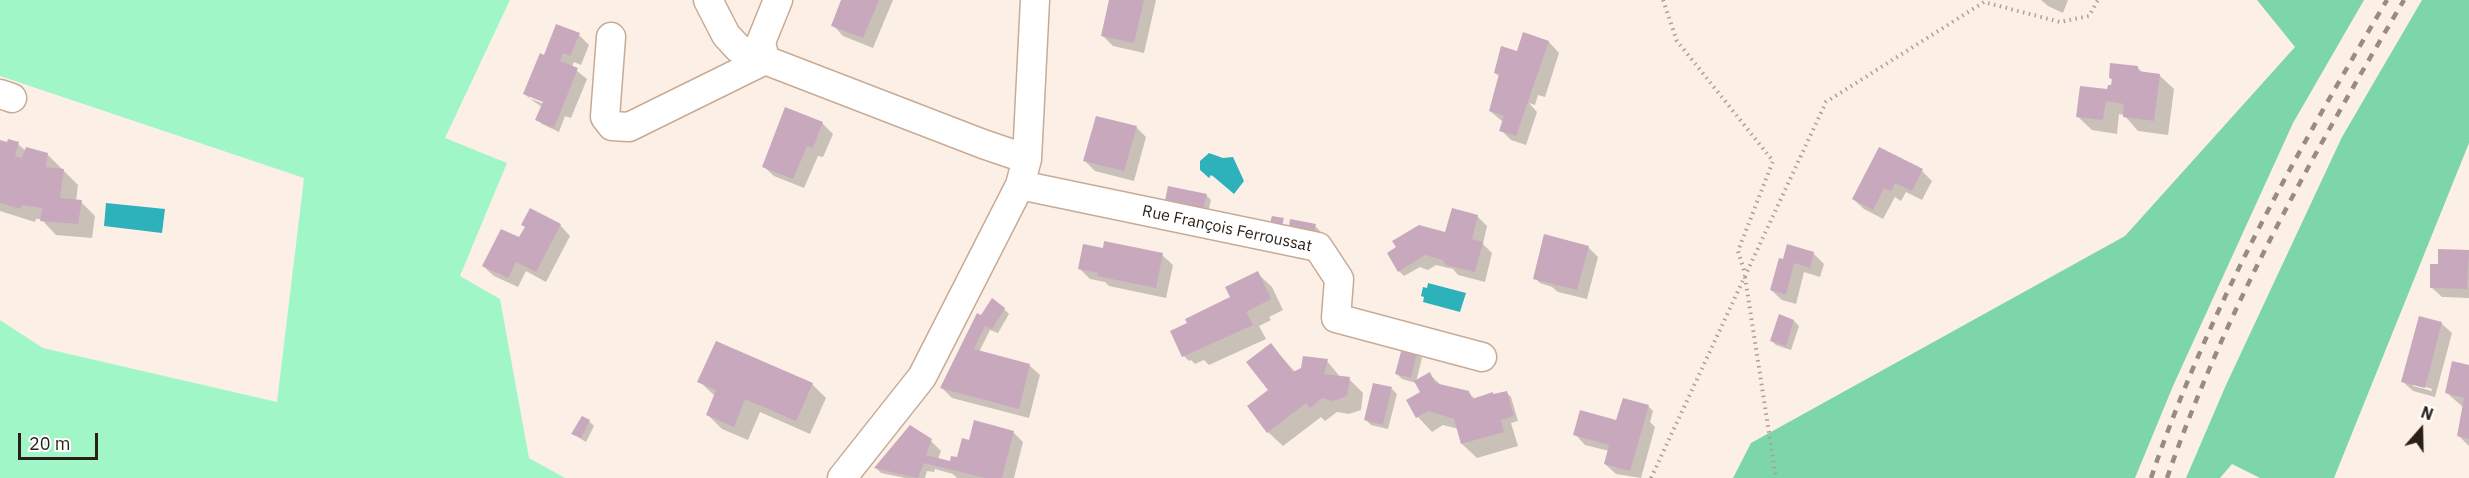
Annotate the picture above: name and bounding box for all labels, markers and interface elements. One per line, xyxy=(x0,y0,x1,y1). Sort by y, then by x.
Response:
street label: Rue François Ferroussat xyxy=(1140,202,1314,256)
north arrow xyxy=(2391,400,2451,460)
text: N xyxy=(2418,402,2436,424)
scale bar xyxy=(21,421,100,459)
text: 20 m xyxy=(29,432,71,455)

